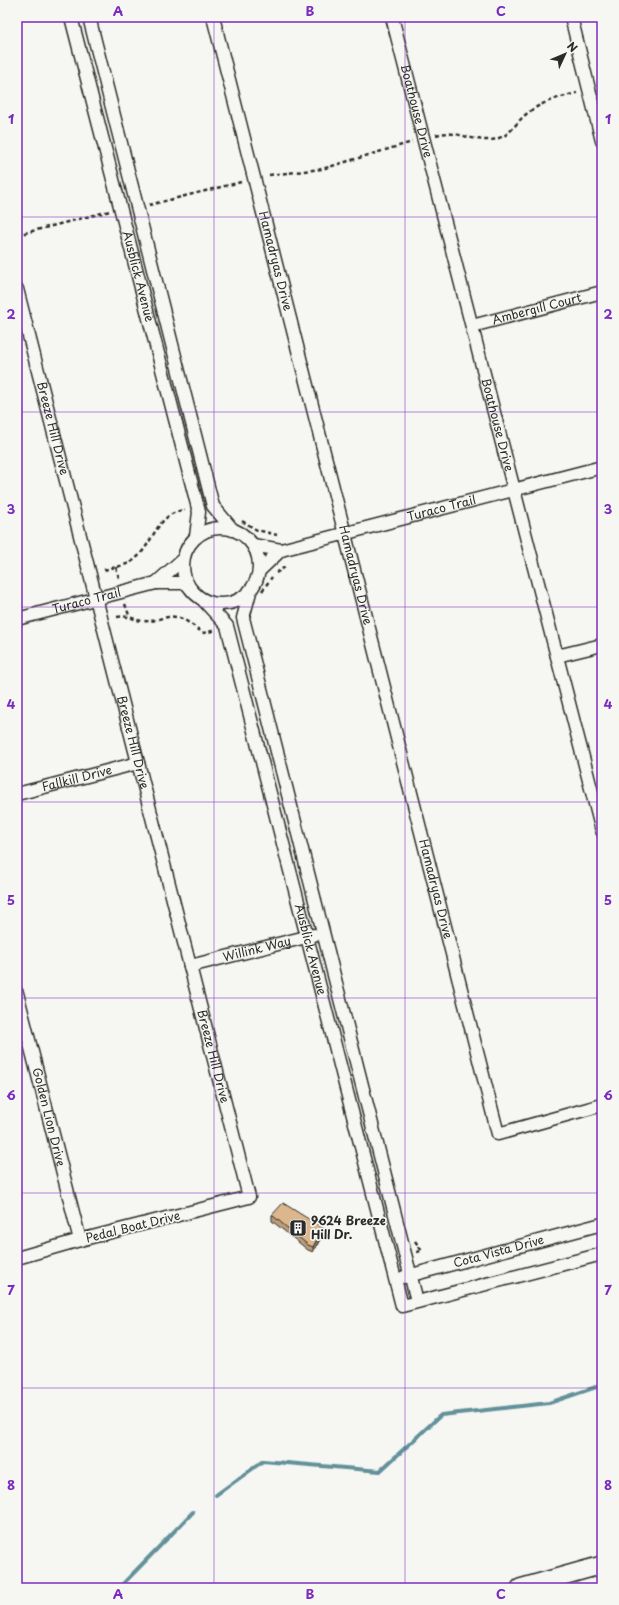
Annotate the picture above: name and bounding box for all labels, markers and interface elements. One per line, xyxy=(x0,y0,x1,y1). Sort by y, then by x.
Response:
text: A xyxy=(113,1,123,20)
text: B xyxy=(306,1,315,20)
text: C xyxy=(496,1,506,20)
north arrow xyxy=(545,34,585,74)
text: N xyxy=(563,38,582,56)
street label: Boathouse Drive xyxy=(397,62,438,159)
text: 1 xyxy=(8,109,14,128)
text: 1 xyxy=(605,109,611,128)
street label: Hamadryas Drive xyxy=(255,209,298,313)
street label: Ausblick Avenue xyxy=(119,229,160,324)
street label: Ambergill Court xyxy=(490,288,583,328)
text: 2 xyxy=(6,304,16,323)
text: 2 xyxy=(603,304,613,323)
street label: Boathouse Drive xyxy=(477,376,519,473)
street label: Breeze Hill Drive xyxy=(33,380,74,477)
street label: Turaco Trail xyxy=(405,490,478,525)
text: 3 xyxy=(7,499,16,518)
text: 3 xyxy=(604,499,613,518)
street label: Hamadryas Drive xyxy=(335,523,378,627)
street label: Turaco Trail xyxy=(50,582,123,618)
text: 4 xyxy=(7,694,16,713)
street label: Breeze Hill Drive xyxy=(113,694,155,791)
text: 4 xyxy=(604,694,613,713)
street label: Fallkill Drive xyxy=(40,760,114,795)
street label: Hamadryas Drive xyxy=(415,837,458,941)
text: 5 xyxy=(7,890,15,909)
text: 5 xyxy=(604,890,612,909)
street label: Ausblick Avenue xyxy=(291,902,332,997)
street label: Willink Way xyxy=(221,931,293,966)
street label: Breeze Hill Drive xyxy=(193,1007,235,1105)
street label: Golden Lion Drive xyxy=(28,1066,71,1168)
text: 6 xyxy=(6,1085,16,1104)
text: 6 xyxy=(603,1085,613,1104)
street label: Pedal Boat Drive xyxy=(84,1206,182,1246)
place label: 9624 Breeze Hill Dr. xyxy=(311,1211,386,1243)
building icon: 9624 Breeze Hill Dr. xyxy=(288,1218,308,1238)
street label: Cota Vista Drive xyxy=(451,1230,546,1271)
text: 7 xyxy=(7,1280,15,1299)
text: 7 xyxy=(604,1280,612,1299)
text: 8 xyxy=(7,1475,15,1494)
text: 8 xyxy=(604,1475,612,1494)
text: A xyxy=(113,1584,123,1603)
text: B xyxy=(306,1584,315,1603)
text: C xyxy=(496,1584,506,1603)

